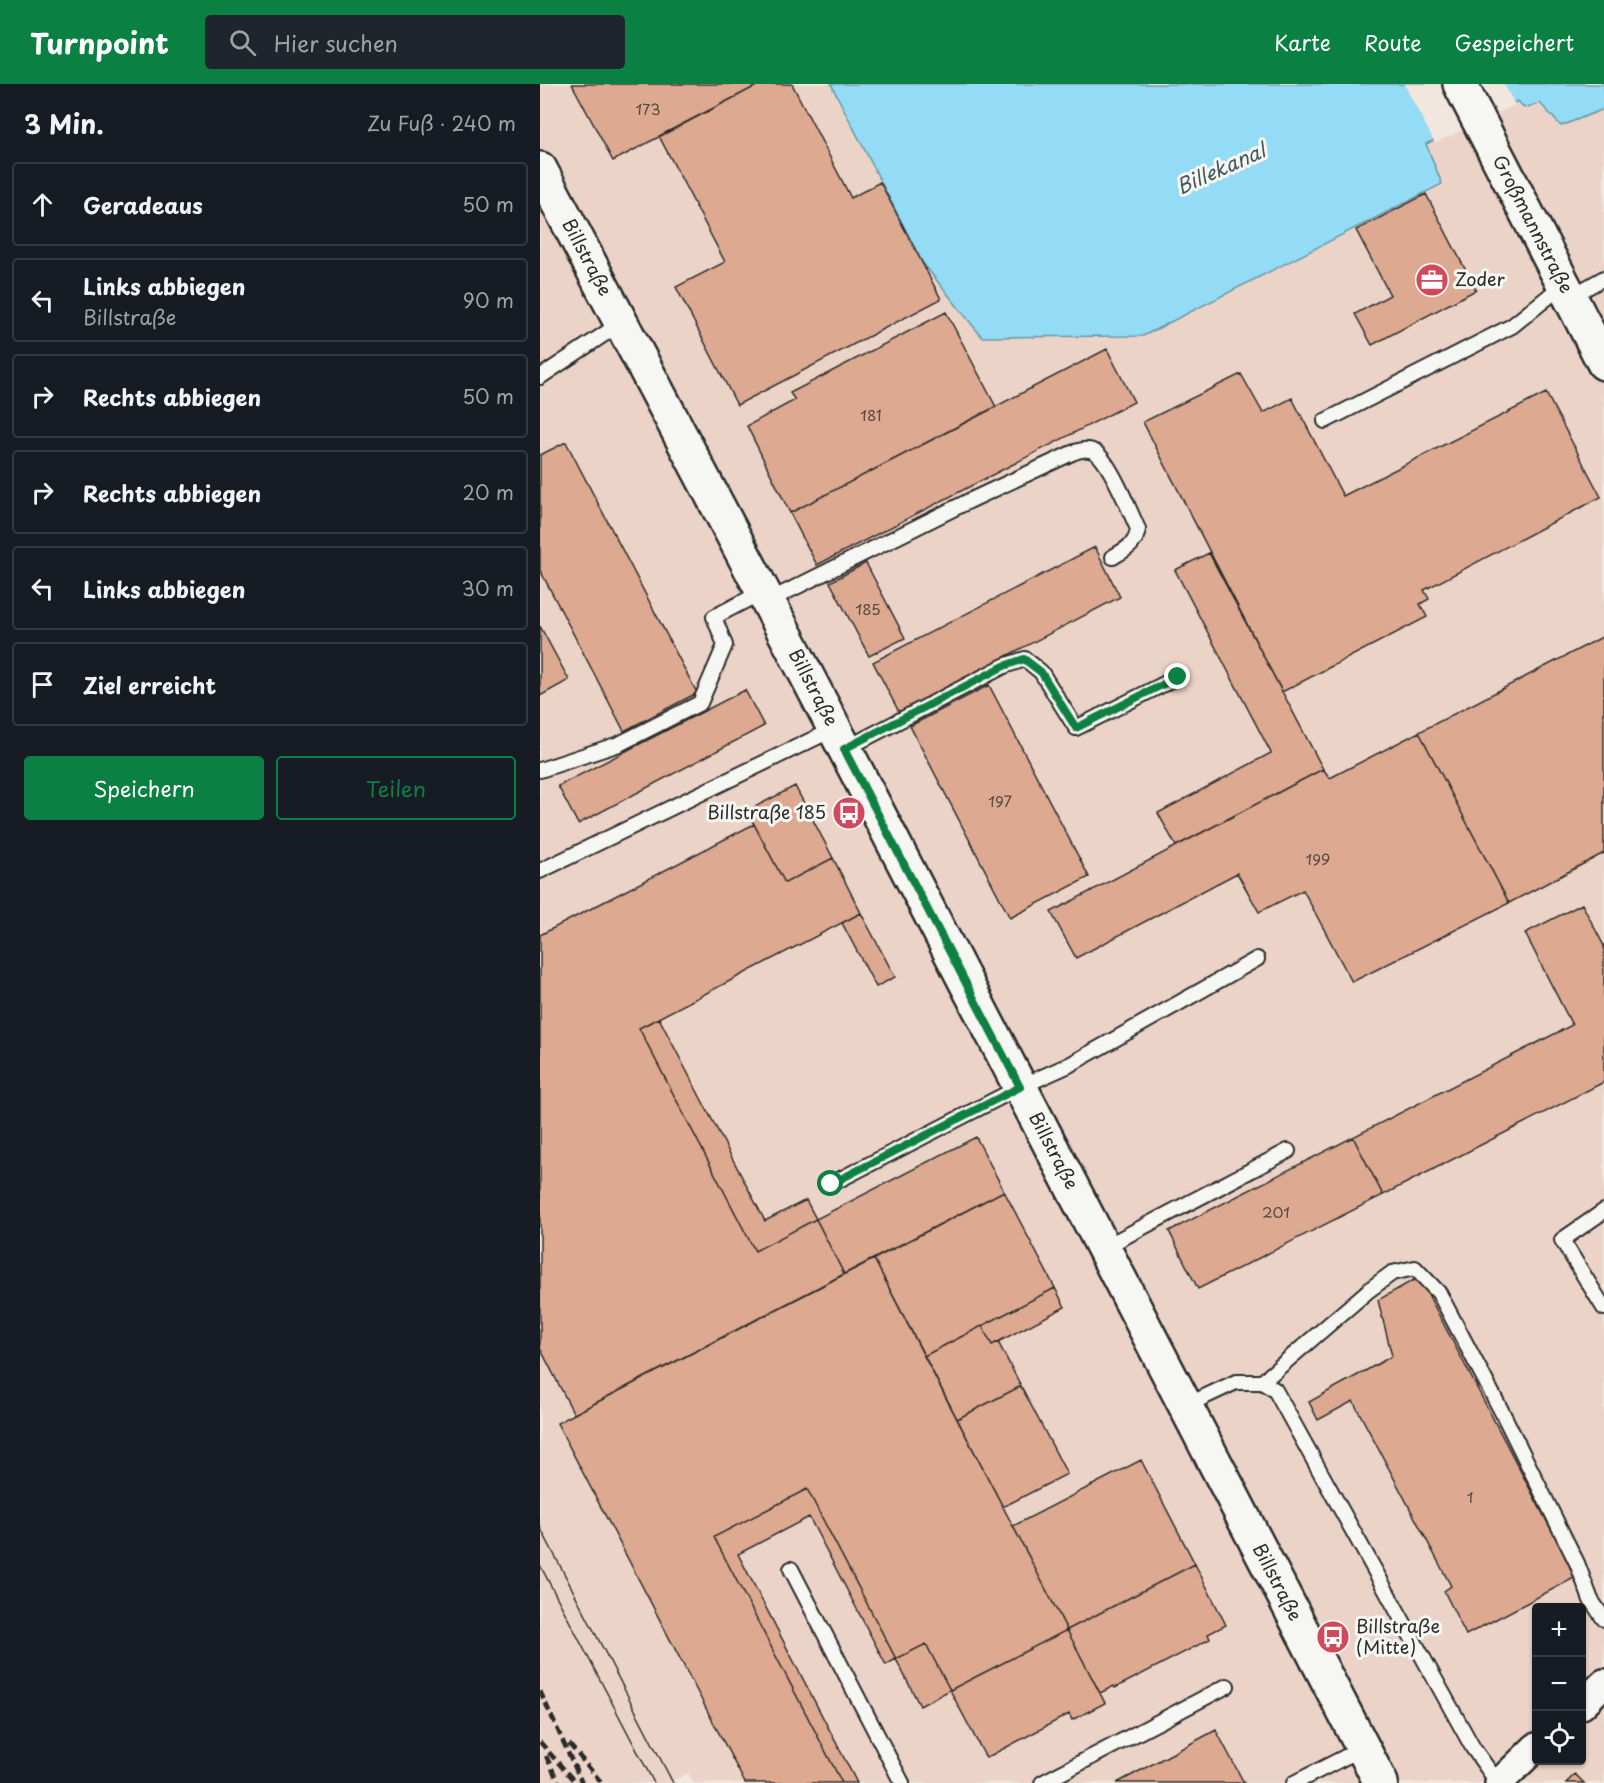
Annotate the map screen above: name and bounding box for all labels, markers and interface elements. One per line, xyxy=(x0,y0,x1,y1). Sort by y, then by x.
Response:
search box xyxy=(205,15,625,69)
text: Turnpoint xyxy=(30,21,169,64)
icon: search xyxy=(226,26,259,59)
text: Hier suchen xyxy=(274,26,398,59)
text: Karte xyxy=(1274,26,1331,58)
text: Route xyxy=(1364,26,1422,58)
text: Gespeichert xyxy=(1455,26,1574,58)
house number: 173 xyxy=(636,97,661,120)
text: 3 Min. xyxy=(24,104,104,143)
text: Zu Fuß · 240 m xyxy=(367,108,516,138)
water label: Billekanal xyxy=(1171,134,1273,201)
street label: Großmannstraße xyxy=(1487,150,1581,298)
icon: ahead xyxy=(26,188,59,221)
text: Geradeaus xyxy=(83,188,203,221)
text: 50 m xyxy=(462,189,514,219)
street label: Billstraße xyxy=(556,213,620,300)
office icon: Zoder xyxy=(1414,262,1450,298)
place label: Zoder xyxy=(1455,265,1505,292)
text: Links abbiegen xyxy=(83,269,245,302)
icon: left xyxy=(26,284,59,317)
text: 90 m xyxy=(463,285,514,315)
text: Billstraße xyxy=(83,302,176,332)
icon: right xyxy=(26,380,59,413)
text: Rechts abbiegen xyxy=(83,380,261,413)
text: 50 m xyxy=(462,381,514,411)
house number: 181 xyxy=(860,403,882,426)
icon: right xyxy=(26,476,59,509)
text: Rechts abbiegen xyxy=(83,476,261,509)
text: 20 m xyxy=(462,477,514,507)
icon: left xyxy=(26,572,59,605)
text: Links abbiegen xyxy=(83,572,245,605)
text: 30 m xyxy=(461,573,514,603)
house number: 185 xyxy=(855,597,881,620)
street label: Billstraße xyxy=(783,643,846,730)
route end xyxy=(1164,663,1190,689)
icon: arrive xyxy=(26,668,59,701)
text: Ziel erreicht xyxy=(83,668,216,701)
button: Speichern xyxy=(24,756,264,820)
button: Teilen xyxy=(276,756,516,820)
house number: 197 xyxy=(988,789,1012,812)
bus stop icon: Billstraße 185 xyxy=(831,795,867,831)
place label: Billstraße 185 xyxy=(707,798,826,825)
house number: 199 xyxy=(1306,847,1330,870)
street label: Billstraße xyxy=(1023,1107,1086,1194)
route start xyxy=(817,1170,843,1196)
house number: 201 xyxy=(1262,1200,1290,1223)
house number: 1 xyxy=(1467,1485,1473,1508)
street label: Billstraße xyxy=(1247,1538,1310,1625)
map controls xyxy=(1532,1603,1586,1765)
button: + xyxy=(1532,1603,1586,1657)
place label: Billstraße (Mitte) xyxy=(1356,1612,1440,1660)
bus stop icon: Billstraße (Mitte) xyxy=(1315,1619,1351,1655)
button: − xyxy=(1532,1657,1586,1711)
button: locate xyxy=(1532,1711,1586,1765)

